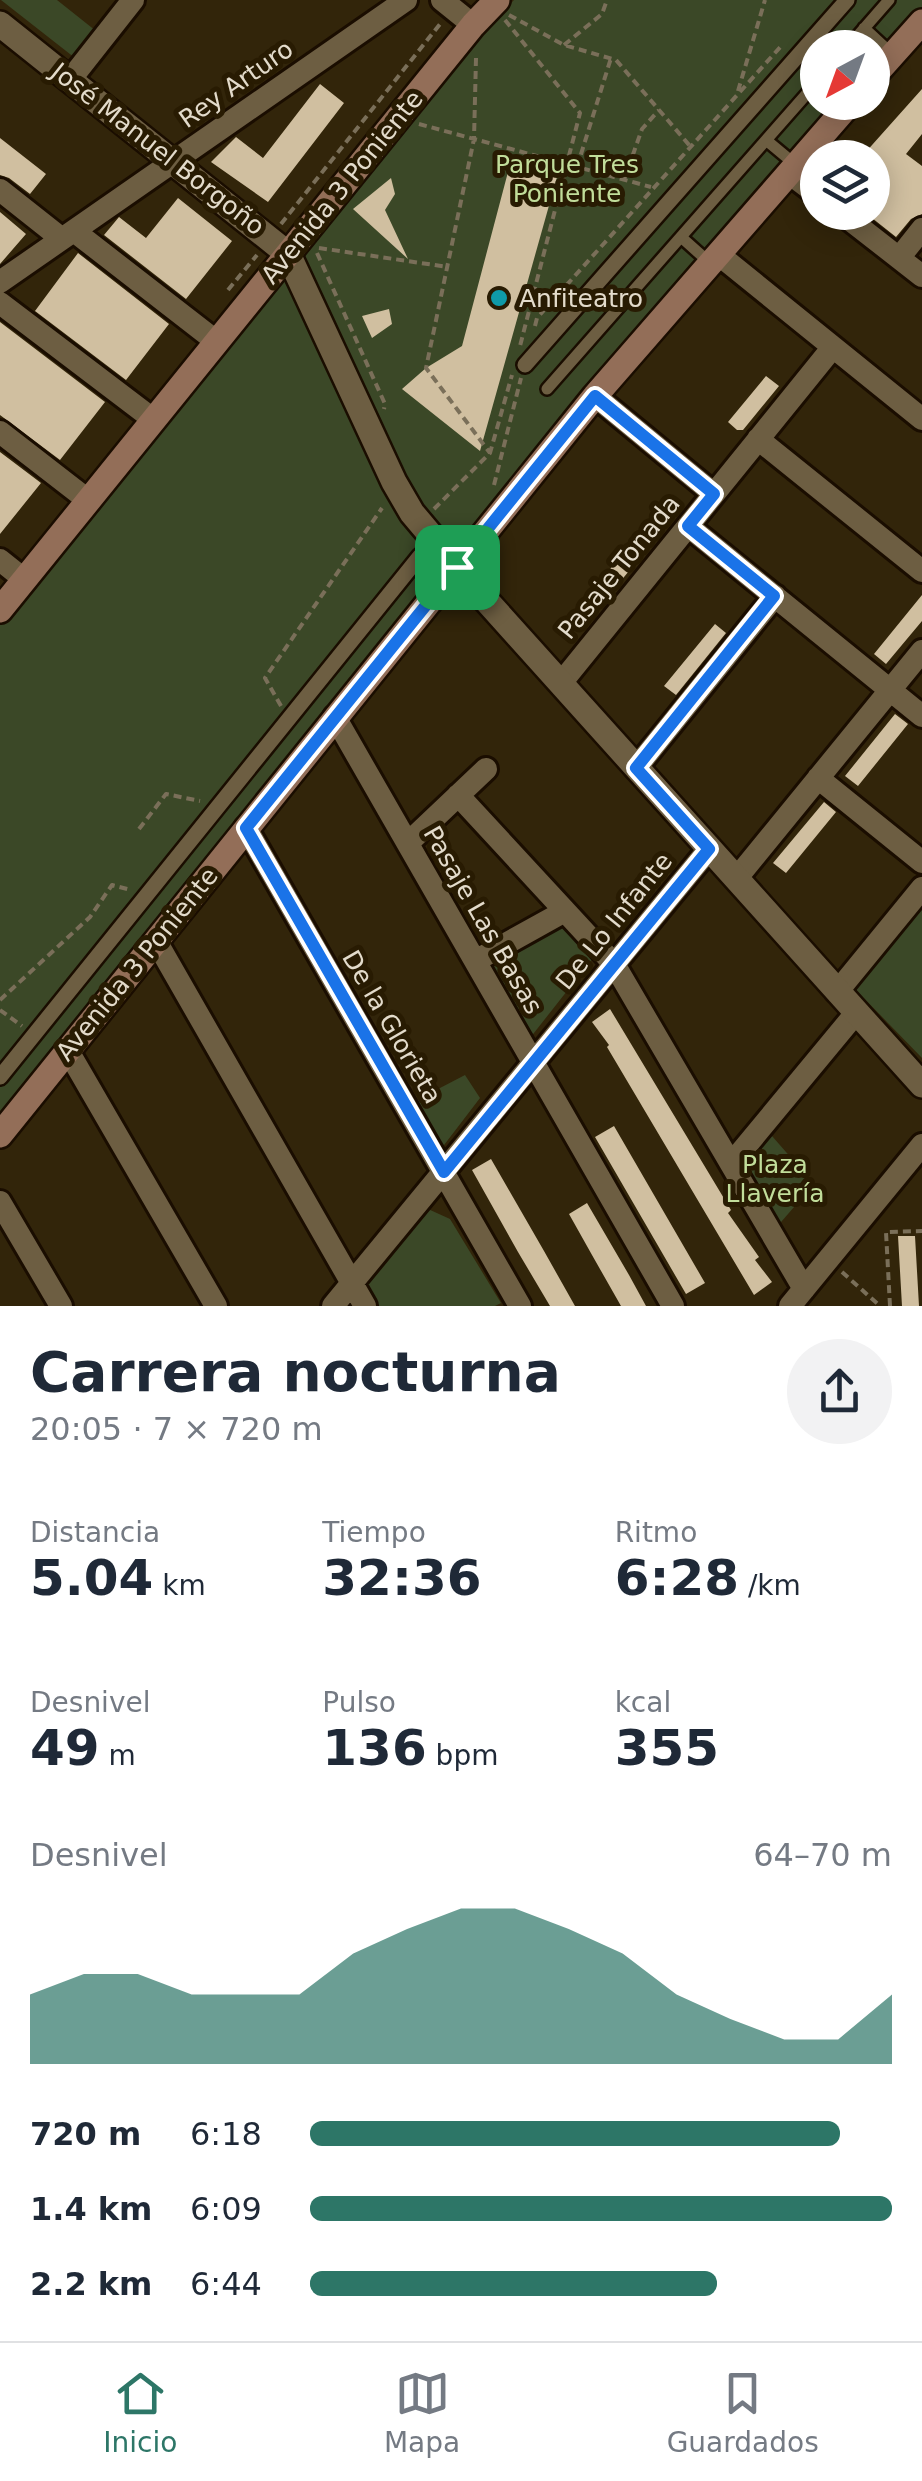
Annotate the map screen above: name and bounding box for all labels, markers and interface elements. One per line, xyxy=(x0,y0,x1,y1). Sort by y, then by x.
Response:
north arrow xyxy=(800,30,890,120)
map controls xyxy=(800,30,890,230)
street label: Rey Arturo xyxy=(173,34,299,134)
street label: José Manuel Borgoño xyxy=(44,56,270,241)
street label: Avenida 3 Poniente xyxy=(255,85,429,289)
button: layers xyxy=(800,140,890,230)
park label: Parque Tres Poniente xyxy=(495,150,639,208)
place label: Anfiteatro xyxy=(519,284,643,313)
marker: Anfiteatro xyxy=(488,287,510,309)
street label: Pasaje Tonada xyxy=(552,489,686,645)
pin xyxy=(415,525,500,610)
icon: arrive xyxy=(430,540,485,595)
street label: Pasaje Las Basas xyxy=(417,821,549,1019)
street label: De Lo Infante xyxy=(550,847,678,995)
street label: Avenida 3 Poniente xyxy=(50,862,224,1066)
street label: De la Glorieta xyxy=(336,945,448,1109)
park label: Plaza Llavería xyxy=(726,1150,824,1208)
button: share xyxy=(787,1339,892,1444)
text: Carrera nocturna xyxy=(30,1340,561,1404)
text: 20:05 · 7 × 720 m xyxy=(30,1410,323,1448)
text: Distancia xyxy=(30,1516,160,1549)
text: Tiempo xyxy=(322,1516,426,1549)
text: Ritmo xyxy=(615,1516,697,1549)
text: 5.04 xyxy=(30,1549,153,1607)
text: 32:36 xyxy=(322,1549,481,1607)
text: 6:28 xyxy=(615,1549,739,1607)
text: km xyxy=(153,1569,206,1602)
text: /km xyxy=(739,1569,801,1602)
text: Desnivel xyxy=(30,1686,150,1719)
text: Pulso xyxy=(322,1686,396,1719)
text: kcal xyxy=(615,1686,671,1719)
text: 49 xyxy=(30,1719,100,1777)
text: 136 xyxy=(322,1719,427,1777)
text: 355 xyxy=(615,1719,719,1777)
text: m xyxy=(100,1739,136,1772)
text: bpm xyxy=(427,1739,498,1772)
text: Desnivel xyxy=(30,1836,168,1874)
text: 64–70 m xyxy=(753,1836,892,1874)
text: 720 m xyxy=(30,2115,141,2153)
text: 6:18 xyxy=(190,2115,262,2153)
text: 1.4 km xyxy=(30,2190,152,2228)
text: 6:09 xyxy=(190,2190,262,2228)
text: 2.2 km xyxy=(30,2265,152,2303)
text: 6:44 xyxy=(190,2265,262,2303)
tab: Inicio xyxy=(103,2366,177,2459)
tab: Mapa xyxy=(384,2366,460,2459)
tab: Guardados xyxy=(667,2366,819,2459)

